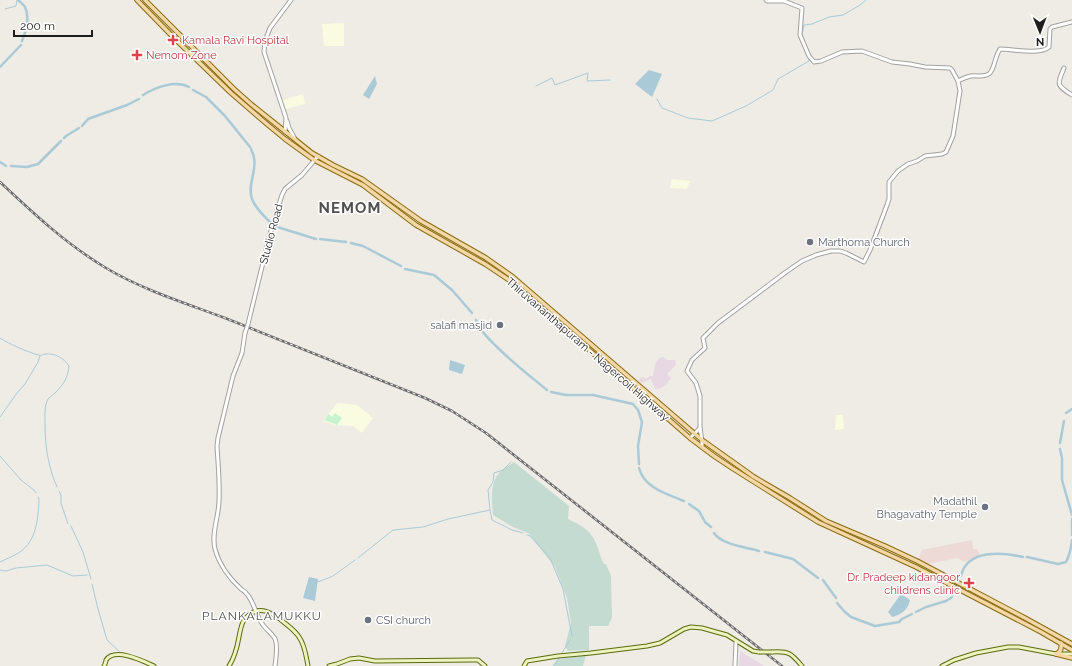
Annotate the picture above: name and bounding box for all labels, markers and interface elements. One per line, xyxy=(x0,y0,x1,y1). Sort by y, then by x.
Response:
scale bar xyxy=(14,12,92,38)
north arrow xyxy=(1020,12,1060,52)
text: 200 m xyxy=(20,19,55,33)
marker: Kamala Ravi Hospital xyxy=(167,34,179,46)
place label: Kamala Ravi Hospital xyxy=(182,34,289,47)
text: N xyxy=(1036,35,1044,48)
marker: Nemom Zone xyxy=(131,49,143,61)
place label: Nemom Zone xyxy=(146,49,217,62)
district label: NEMOM xyxy=(319,199,381,217)
street label: Studio Road xyxy=(257,202,286,266)
place label: Marthoma Church xyxy=(818,236,910,249)
marker: Marthoma Church xyxy=(805,237,815,247)
street label: Thiruvananthapuram - Nagercoil Highway xyxy=(503,275,672,424)
place label: salafi masjid xyxy=(430,319,492,332)
marker: salafi masjid xyxy=(495,320,505,330)
place label: Madathil Bhagavathy Temple xyxy=(877,495,978,521)
marker: Madathil Bhagavathy Temple xyxy=(980,502,990,512)
place label: Dr. Pradeep kidangoor childrens clinic xyxy=(847,571,960,597)
marker: Dr. Pradeep kidangoor childrens clinic xyxy=(963,577,975,589)
district label: PLANKALAMUKKU xyxy=(202,609,322,623)
place label: CSI church xyxy=(376,614,431,627)
marker: CSI church xyxy=(363,615,373,625)

